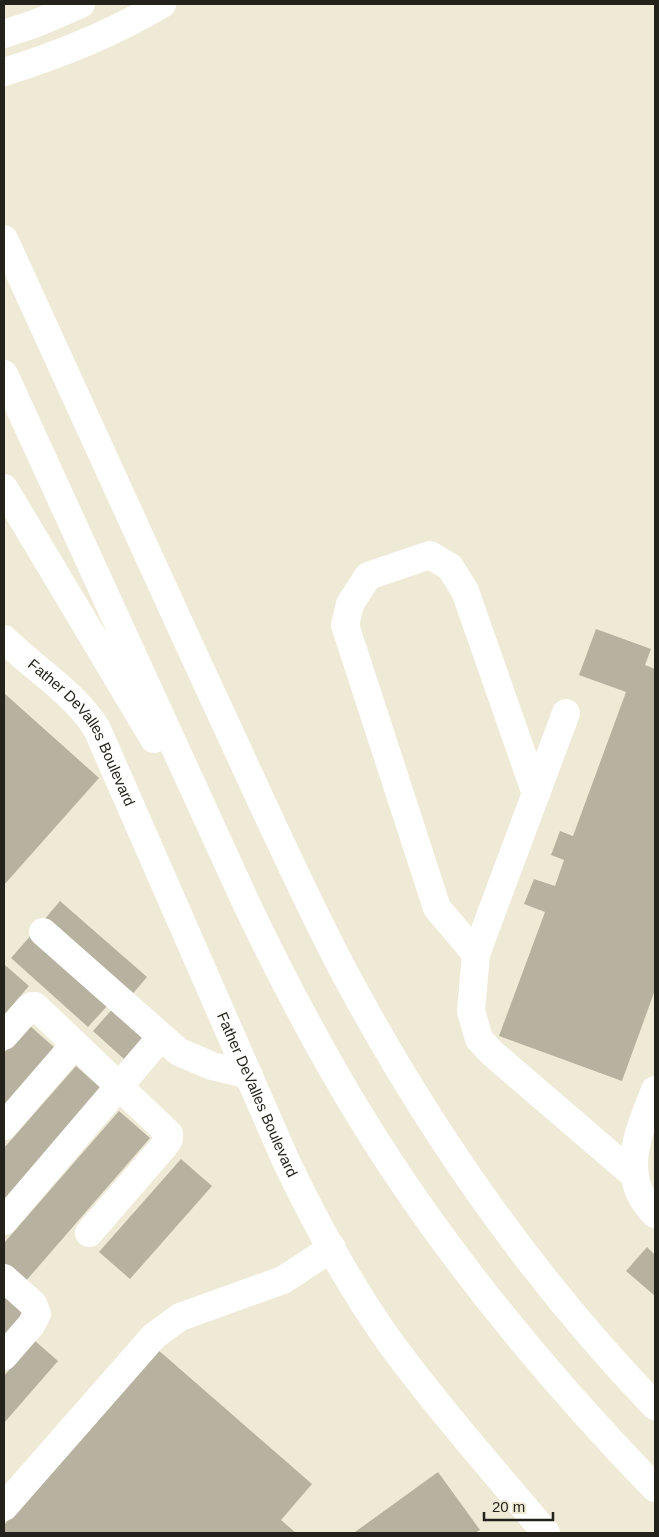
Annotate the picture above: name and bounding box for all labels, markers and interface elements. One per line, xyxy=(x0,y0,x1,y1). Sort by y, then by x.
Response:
street label: Father DeValles Boulevard xyxy=(25,655,139,808)
street label: Father DeValles Boulevard xyxy=(214,1009,301,1179)
scale bar xyxy=(484,1490,553,1522)
text: 20 m xyxy=(492,1498,525,1515)

